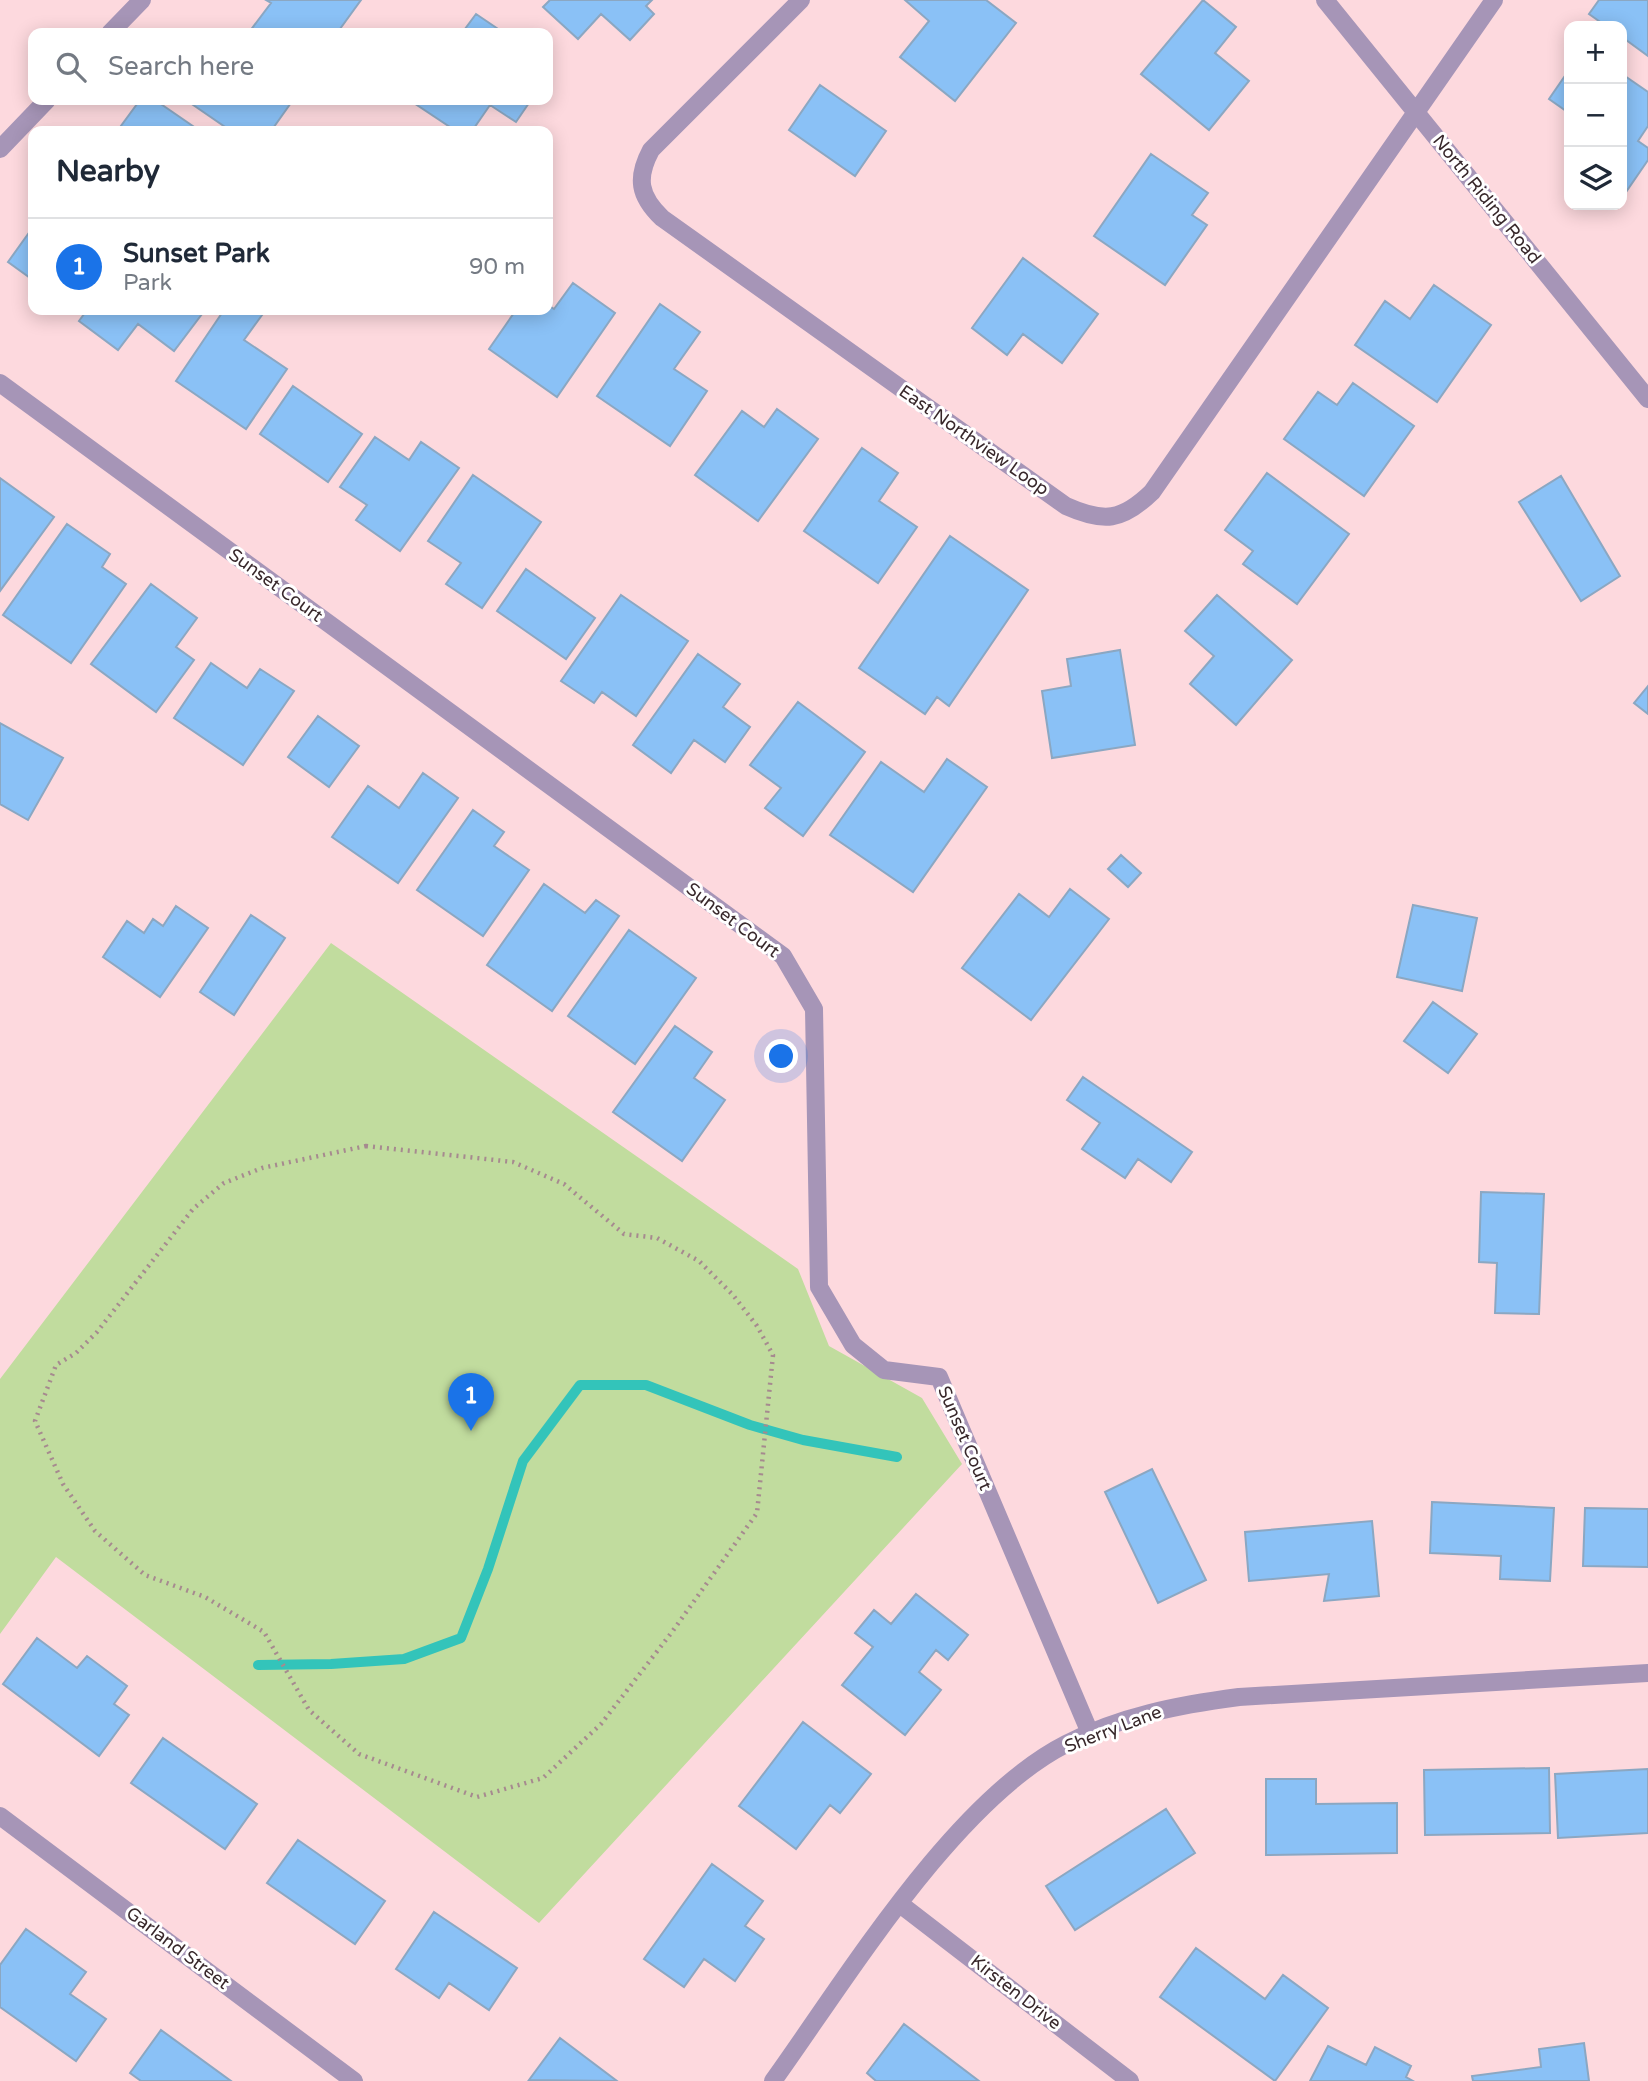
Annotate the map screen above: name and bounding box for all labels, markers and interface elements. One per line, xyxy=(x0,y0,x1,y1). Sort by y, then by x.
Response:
map controls xyxy=(1564,21,1627,210)
button: + xyxy=(1564,21,1627,84)
search box xyxy=(28,28,553,105)
icon: search xyxy=(52,48,90,86)
text: Search here xyxy=(108,51,254,82)
button: − xyxy=(1564,84,1627,147)
street label: North Riding Road xyxy=(1428,130,1546,268)
button: layers xyxy=(1564,147,1627,210)
text: Nearby xyxy=(56,153,160,190)
text: Sunset Park xyxy=(123,238,270,269)
text: 1 xyxy=(72,253,86,281)
text: 90 m xyxy=(469,253,525,281)
text: Park xyxy=(123,269,172,297)
street label: East Northview Loop xyxy=(895,380,1053,500)
street label: Sunset Court xyxy=(225,543,328,627)
street label: Sunset Court xyxy=(682,878,784,962)
your location xyxy=(764,1039,798,1073)
pin: 1 xyxy=(448,1373,494,1431)
street label: Sunset Court xyxy=(933,1383,997,1494)
street label: Sherry Lane xyxy=(1062,1700,1164,1758)
street label: Garland Street xyxy=(122,1902,234,1994)
street label: Kirsten Drive xyxy=(966,1950,1066,2034)

